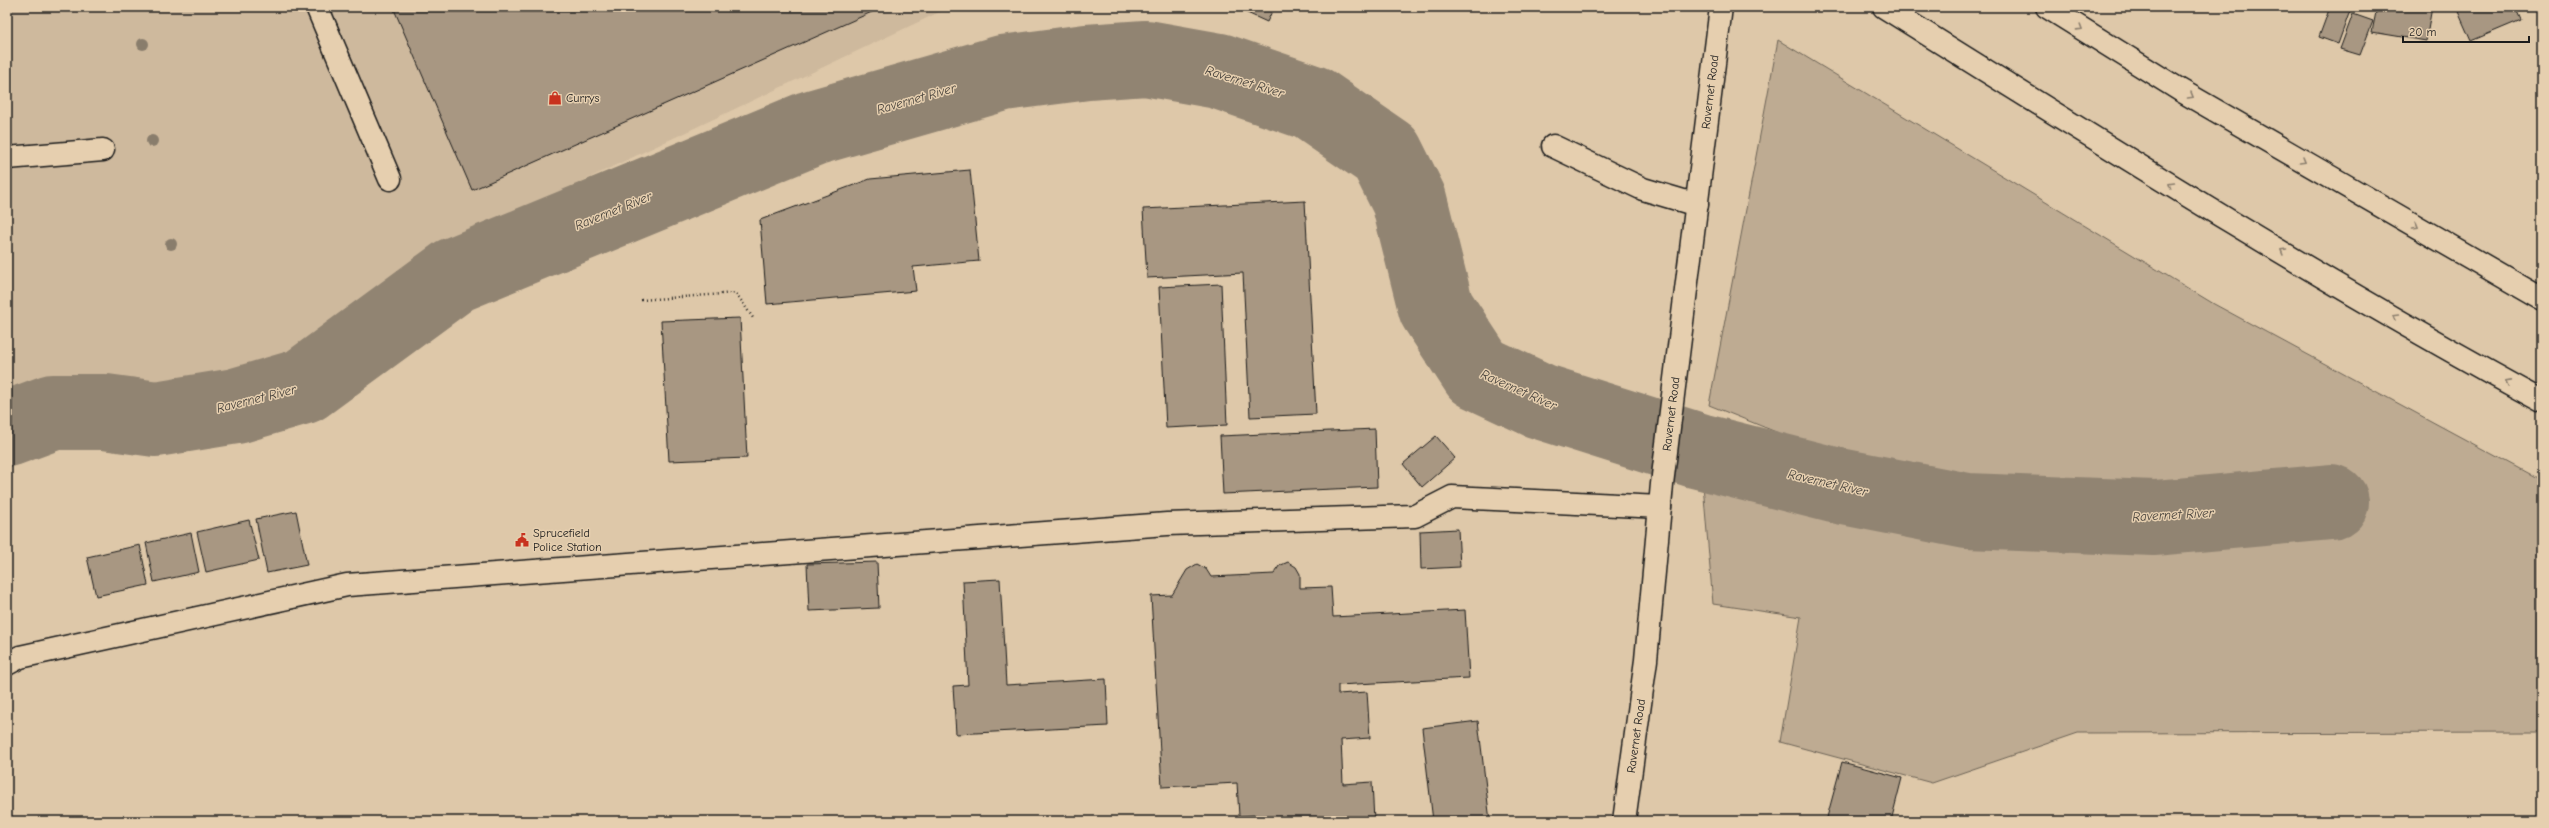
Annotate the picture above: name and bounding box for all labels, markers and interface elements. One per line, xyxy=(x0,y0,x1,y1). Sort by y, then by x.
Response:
scale bar xyxy=(2403,18,2529,44)
one-way arrow xyxy=(2076,23,2083,30)
text: 20 m xyxy=(2409,25,2437,39)
street label: Ravernet Road xyxy=(1698,54,1722,130)
water label: Ravernet River xyxy=(1204,62,1287,101)
water label: Ravernet River xyxy=(875,80,958,117)
shop icon: Currys xyxy=(547,90,563,106)
place label: Currys xyxy=(566,91,599,105)
one-way arrow xyxy=(2187,91,2194,98)
one-way arrow xyxy=(2299,156,2306,163)
one-way arrow xyxy=(2168,182,2175,190)
water label: Ravernet River xyxy=(573,188,655,233)
one-way arrow xyxy=(2412,222,2419,229)
one-way arrow xyxy=(2280,249,2287,256)
one-way arrow xyxy=(2392,315,2399,322)
water label: Ravernet River xyxy=(1478,366,1560,413)
street label: Ravernet Road xyxy=(1659,376,1683,452)
one-way arrow xyxy=(2505,379,2512,387)
water label: Ravernet River xyxy=(215,381,298,416)
water label: Ravernet River xyxy=(1786,466,1870,499)
water label: Ravernet River xyxy=(2132,505,2215,524)
place label: Sprucefield Police Station xyxy=(533,526,602,554)
public building icon: Sprucefield Police Station xyxy=(514,532,530,548)
street label: Ravernet Road xyxy=(1624,698,1648,774)

